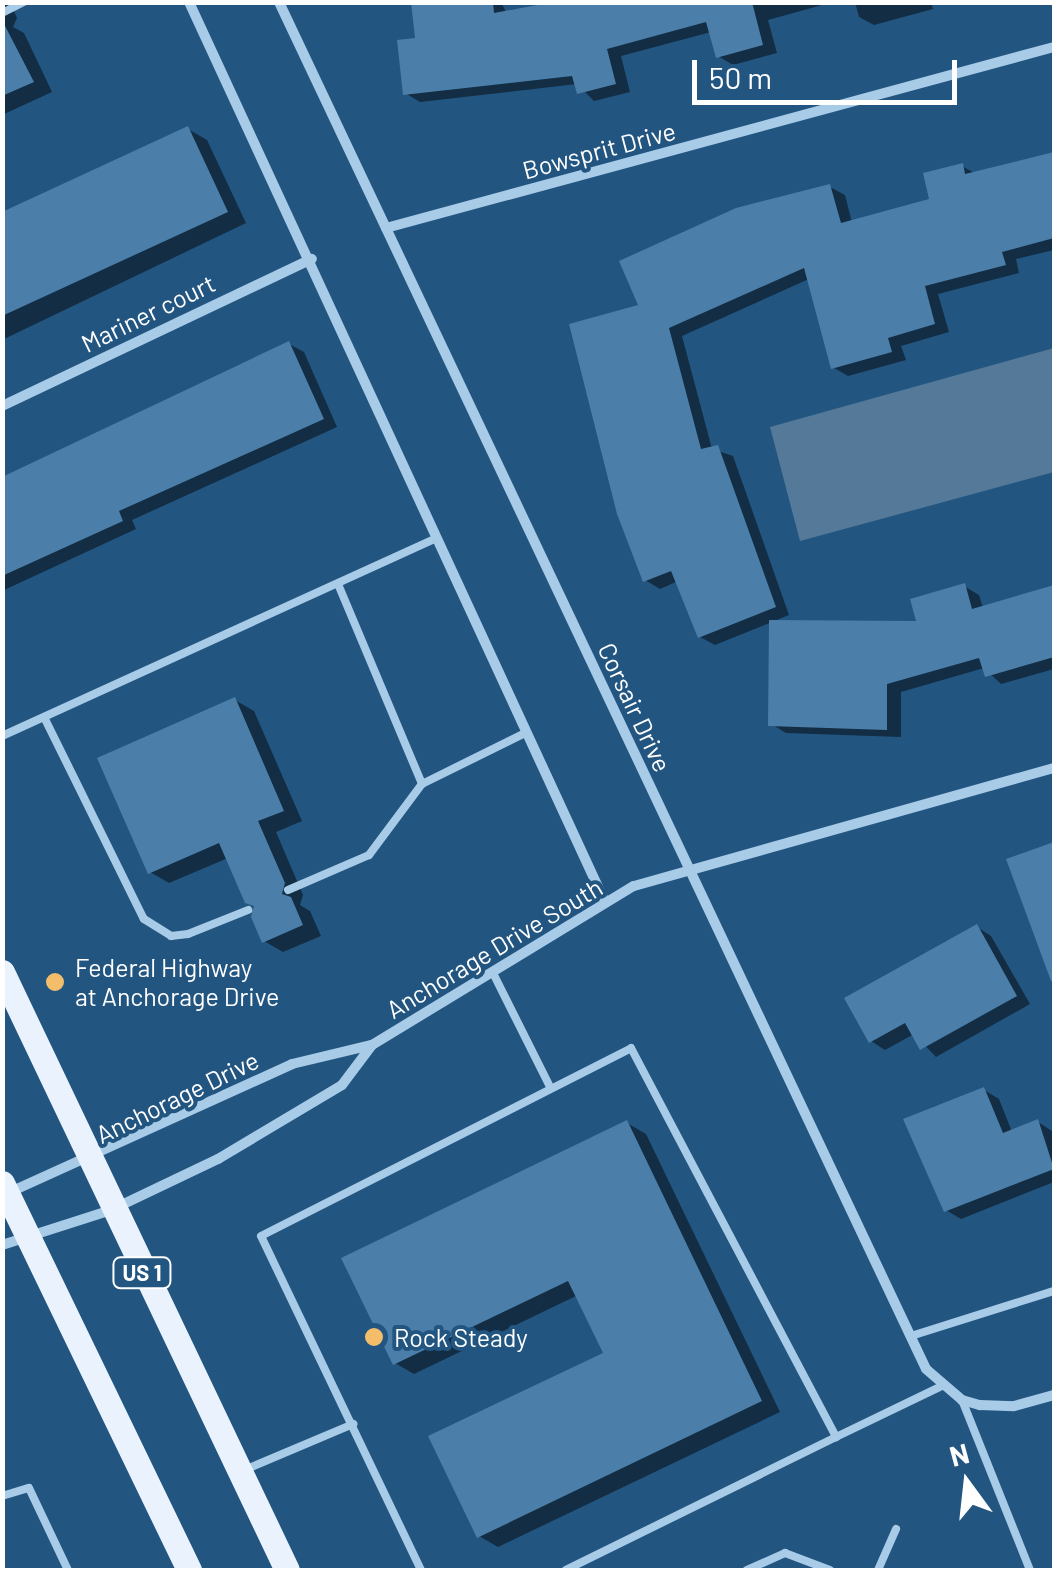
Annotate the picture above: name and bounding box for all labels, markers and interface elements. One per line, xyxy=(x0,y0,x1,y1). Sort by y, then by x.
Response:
scale bar xyxy=(697,40,962,102)
text: 50 m xyxy=(709,59,772,95)
street label: Bowsprit Drive xyxy=(519,115,679,185)
street label: Mariner court xyxy=(76,268,220,358)
street label: Corsair Drive xyxy=(592,638,678,776)
street label: Anchorage Drive South xyxy=(380,872,608,1024)
place label: Federal Highway at Anchorage Drive xyxy=(75,953,279,1012)
marker: Federal Highway at Anchorage Drive xyxy=(44,971,66,993)
street label: Anchorage Drive xyxy=(91,1045,263,1149)
road number: US 1 xyxy=(112,1256,172,1290)
place label: Rock Steady xyxy=(394,1322,528,1352)
marker: Rock Steady xyxy=(363,1326,385,1348)
north arrow xyxy=(917,1433,1017,1533)
text: N xyxy=(946,1435,973,1473)

